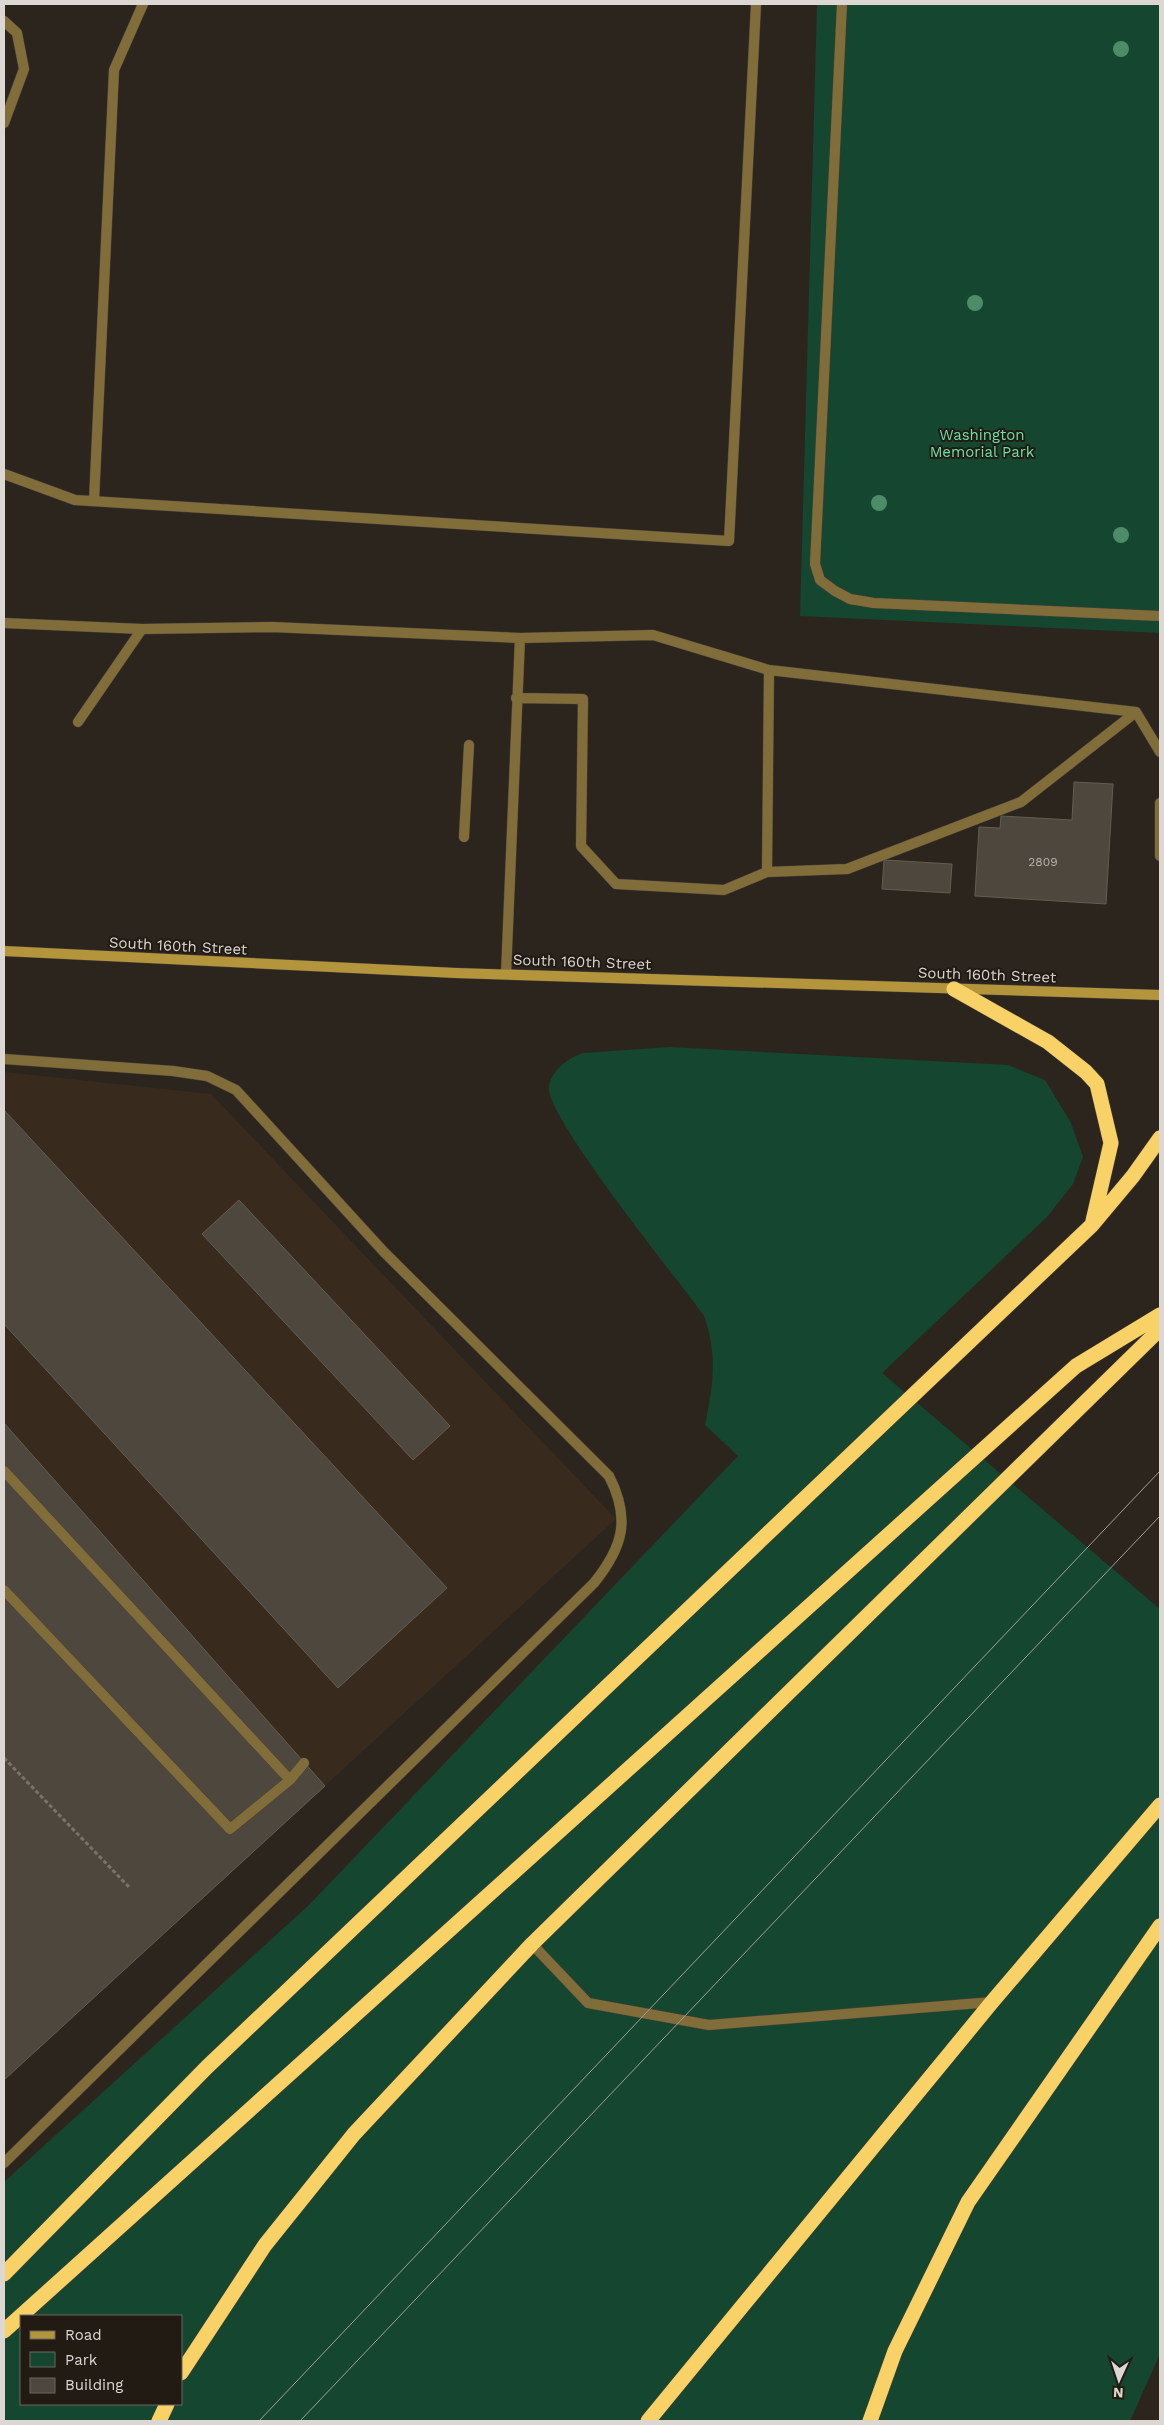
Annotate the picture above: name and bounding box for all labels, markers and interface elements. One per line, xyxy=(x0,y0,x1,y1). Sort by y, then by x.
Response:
park label: Washington Memorial Park xyxy=(930,426,1035,461)
house number: 2809 xyxy=(1028,855,1058,869)
street label: South 160th Street xyxy=(108,933,248,959)
street label: South 160th Street xyxy=(513,951,652,973)
street label: South 160th Street xyxy=(918,964,1057,986)
legend xyxy=(20,2315,182,2405)
text: Road xyxy=(65,2326,102,2344)
text: Park xyxy=(65,2351,98,2369)
north arrow xyxy=(1094,2355,1144,2405)
text: Building xyxy=(65,2376,123,2394)
text: N xyxy=(1113,2385,1124,2401)

